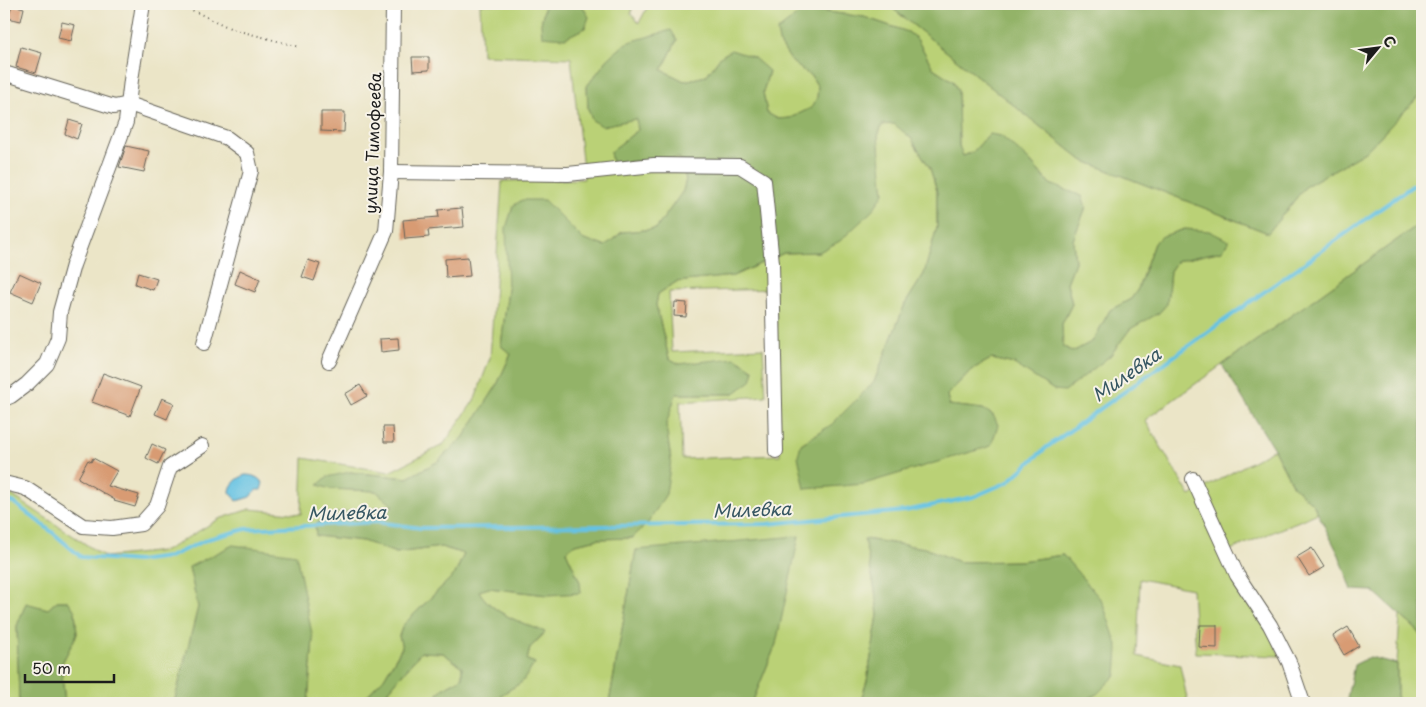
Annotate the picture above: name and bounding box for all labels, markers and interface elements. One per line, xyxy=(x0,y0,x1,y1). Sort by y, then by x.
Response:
north arrow xyxy=(1354,22,1404,72)
text: С xyxy=(1378,32,1402,51)
street label: улица Тимофеева xyxy=(358,72,386,214)
water label: Милевка xyxy=(1086,340,1167,408)
water label: Милевка xyxy=(712,494,793,524)
water label: Милевка xyxy=(307,498,387,526)
scale bar xyxy=(25,652,114,684)
text: 50 m xyxy=(32,656,71,679)

